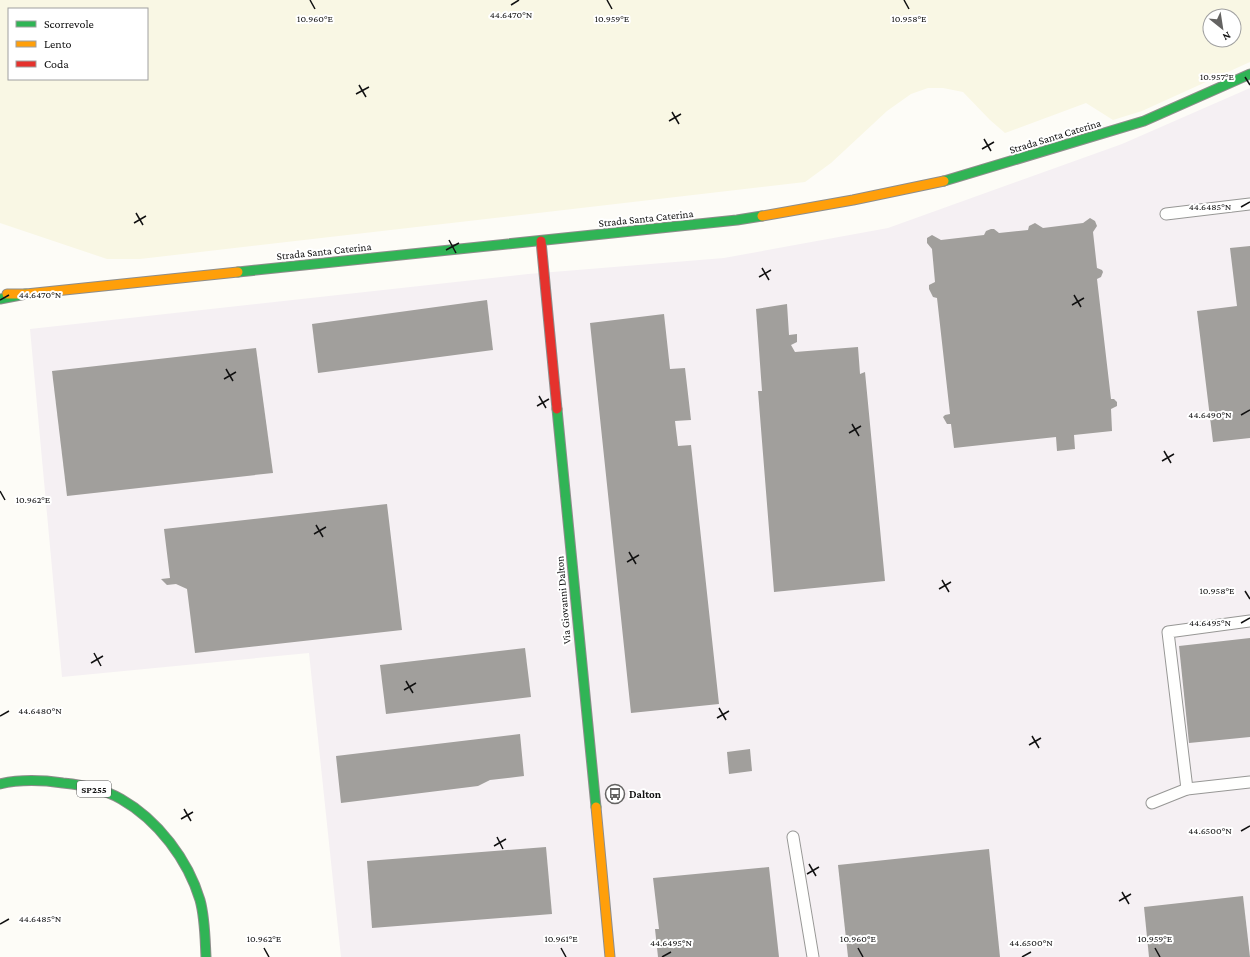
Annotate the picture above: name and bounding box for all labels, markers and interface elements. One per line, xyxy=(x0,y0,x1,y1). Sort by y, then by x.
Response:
legend xyxy=(8,8,148,80)
north arrow xyxy=(1202,8,1242,48)
text: 44.6470°N xyxy=(490,9,533,20)
text: 10.960°E xyxy=(297,13,333,24)
text: 10.959°E xyxy=(595,13,630,24)
text: 10.958°E xyxy=(892,13,927,24)
text: Scorrevole xyxy=(44,17,94,31)
text: N xyxy=(1220,30,1233,44)
text: Lento xyxy=(44,37,72,51)
text: Coda xyxy=(44,57,69,71)
text: 10.957°E xyxy=(1200,71,1235,82)
street label: Strada Santa Caterina xyxy=(1008,116,1102,156)
text: 44.6485°N xyxy=(1189,201,1232,212)
street label: Strada Santa Caterina xyxy=(598,207,694,229)
street label: Strada Santa Caterina xyxy=(276,240,372,262)
text: 44.6470°N xyxy=(19,289,62,300)
text: 44.6490°N xyxy=(1188,409,1232,420)
text: 10.962°E xyxy=(16,494,51,505)
street label: Via Giovanni Dalton xyxy=(553,555,573,645)
text: 10.958°E xyxy=(1200,585,1235,596)
text: 44.6495°N xyxy=(1189,617,1232,628)
text: 44.6480°N xyxy=(18,705,62,716)
road number: SP255 xyxy=(77,781,111,797)
bus stop icon: Dalton xyxy=(604,783,626,805)
place label: Dalton xyxy=(629,788,662,800)
text: 44.6500°N xyxy=(1188,825,1232,836)
text: 44.6485°N xyxy=(19,913,62,924)
text: 10.962°E xyxy=(247,933,282,944)
text: 10.961°E xyxy=(544,933,578,944)
text: 10.960°E xyxy=(840,933,876,944)
text: 10.959°E xyxy=(1138,933,1173,944)
text: 44.6495°N xyxy=(650,937,693,948)
text: 44.6500°N xyxy=(1009,937,1053,948)

